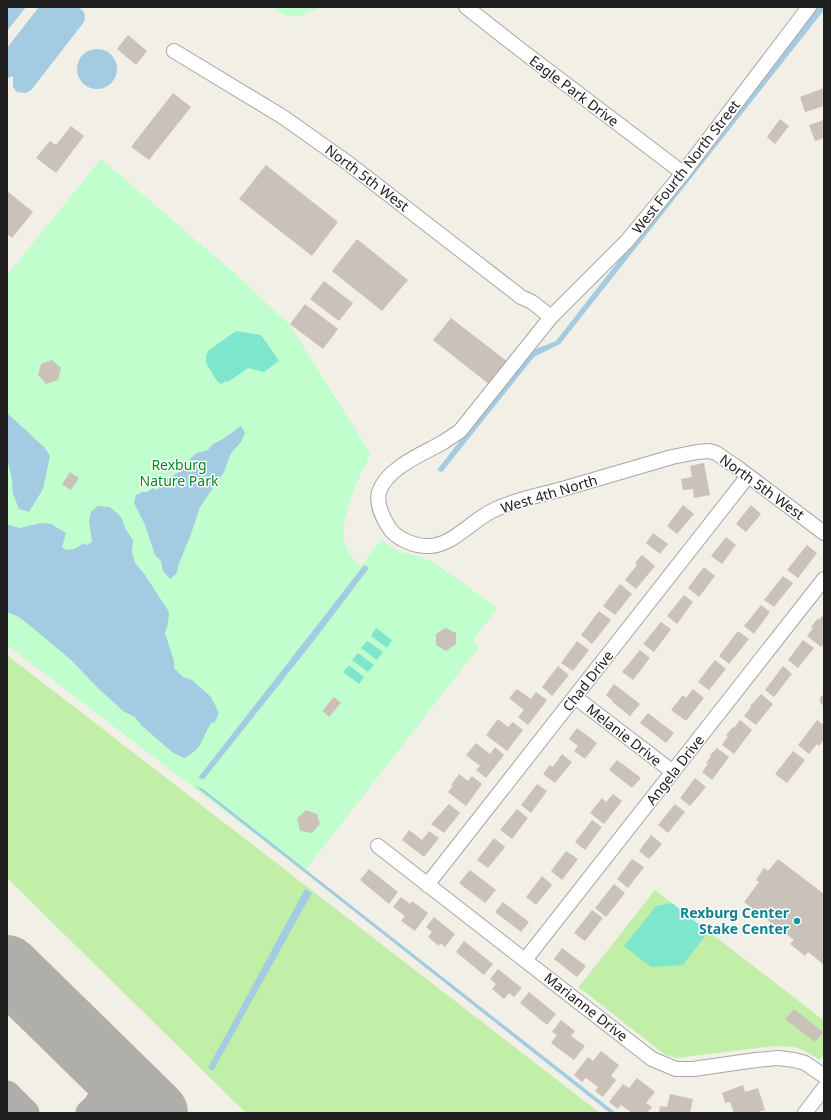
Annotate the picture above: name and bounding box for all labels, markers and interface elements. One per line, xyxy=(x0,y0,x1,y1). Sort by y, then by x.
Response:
street label: Eagle Park Drive xyxy=(526,51,623,131)
street label: West Fourth North Street xyxy=(627,96,744,238)
street label: North 5th West xyxy=(322,140,413,215)
street label: North 5th West xyxy=(716,450,808,524)
park label: Rexburg Nature Park xyxy=(140,455,219,490)
street label: West 4th North xyxy=(498,470,599,517)
street label: Chad Drive xyxy=(558,646,617,715)
street label: Melanie Drive xyxy=(583,699,666,770)
street label: Angela Drive xyxy=(641,731,708,809)
place label: Rexburg Center Stake Center xyxy=(680,903,790,938)
marker: Rexburg Center Stake Center xyxy=(792,916,802,926)
street label: Marianne Drive xyxy=(541,968,632,1045)

